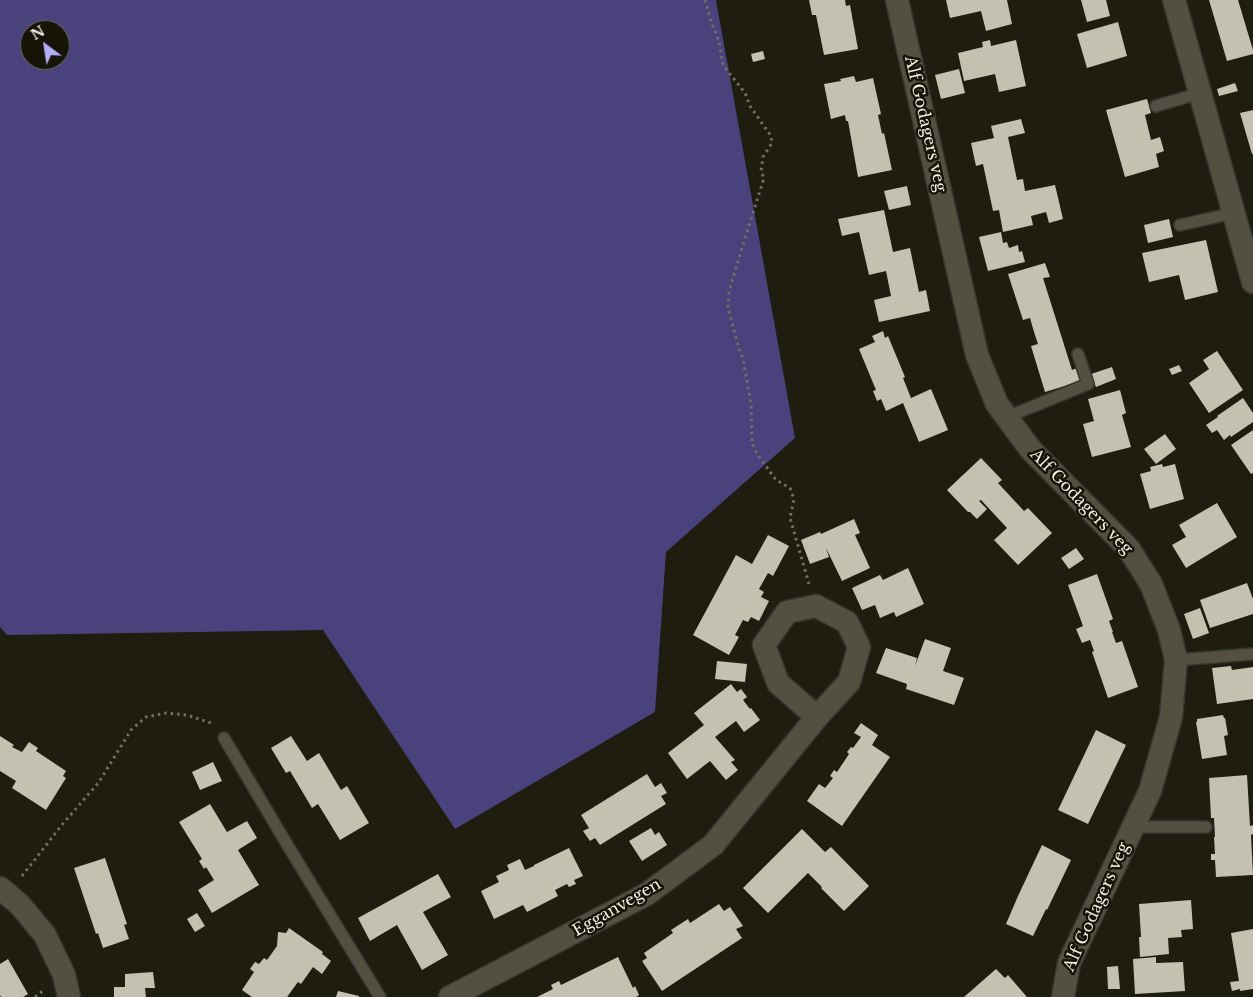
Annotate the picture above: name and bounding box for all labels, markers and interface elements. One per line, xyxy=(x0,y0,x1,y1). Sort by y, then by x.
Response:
north arrow xyxy=(20,20,70,70)
text: N xyxy=(28,22,48,44)
street label: Alf Godagers veg xyxy=(900,54,950,194)
street label: Alf Godagers veg xyxy=(1026,445,1136,559)
street label: Alf Godagers veg xyxy=(1060,840,1134,974)
street label: Egganvegen xyxy=(569,875,665,941)

